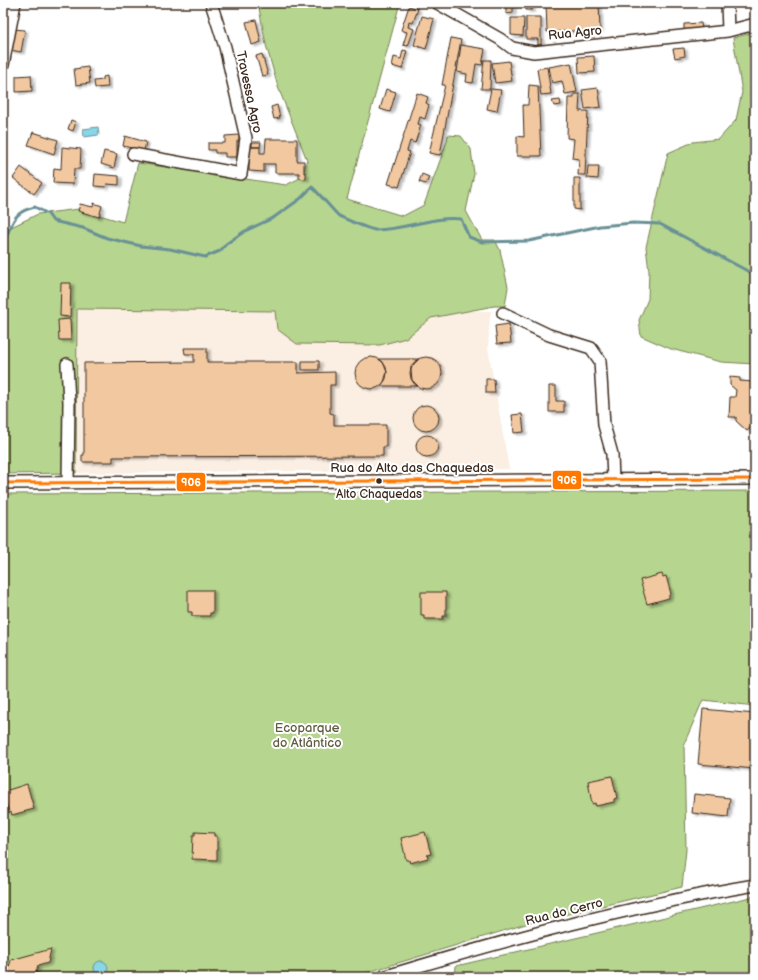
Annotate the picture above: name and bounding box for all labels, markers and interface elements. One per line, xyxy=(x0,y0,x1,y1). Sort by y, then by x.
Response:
street label: Rua Agro xyxy=(547,22,603,44)
street label: Travessa Agro xyxy=(232,49,266,135)
street label: Rua do Alto das Chaquedas xyxy=(330,460,494,476)
line badge: 906 xyxy=(552,470,582,490)
line badge: 906 xyxy=(176,472,206,492)
text: 906 xyxy=(557,474,577,487)
text: 906 xyxy=(181,476,201,489)
marker: Alto Chaquedas xyxy=(374,476,384,486)
place label: Alto Chaquedas xyxy=(336,487,422,502)
park label: Ecoparque do Atlântico xyxy=(272,720,342,751)
street label: Rua do Cerro xyxy=(524,895,604,929)

